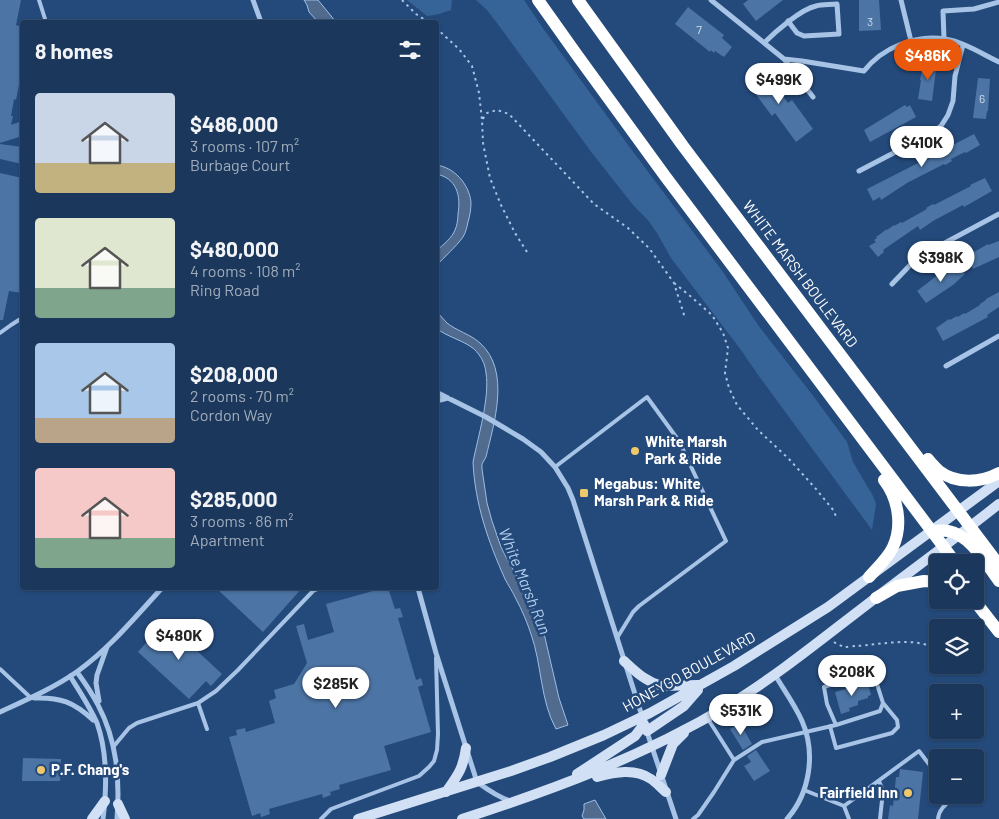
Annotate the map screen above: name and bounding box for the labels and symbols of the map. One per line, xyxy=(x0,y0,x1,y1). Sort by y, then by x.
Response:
house number: 3 xyxy=(867,14,873,28)
house number: 7 xyxy=(696,22,702,36)
pin: $486K xyxy=(893,38,963,81)
pin: $499K xyxy=(744,62,814,105)
house number: 6 xyxy=(979,91,985,105)
pin: $410K xyxy=(887,126,957,168)
street label: WHITE MARSH BOULEVARD xyxy=(740,196,862,350)
pin: $398K xyxy=(906,240,976,283)
place label: White Marsh Park & Ride xyxy=(645,432,727,467)
marker: White Marsh Park & Ride xyxy=(629,445,641,457)
place label: Megabus: White Marsh Park & Ride xyxy=(594,474,714,509)
marker: Megabus: White Marsh Park & Ride xyxy=(578,487,590,499)
water label: White Marsh Run xyxy=(495,525,555,637)
pin: $480K xyxy=(144,618,214,661)
street label: HONEYGO BOULEVARD xyxy=(619,627,758,715)
pin: $208K xyxy=(817,654,887,697)
pin: $285K xyxy=(301,666,371,709)
pin: $531K xyxy=(706,694,776,736)
place label: P.F. Chang's xyxy=(51,760,130,778)
marker: P.F. Chang's xyxy=(35,764,47,776)
place label: Fairfield Inn xyxy=(820,783,898,801)
marker: Fairfield Inn xyxy=(902,787,914,799)

